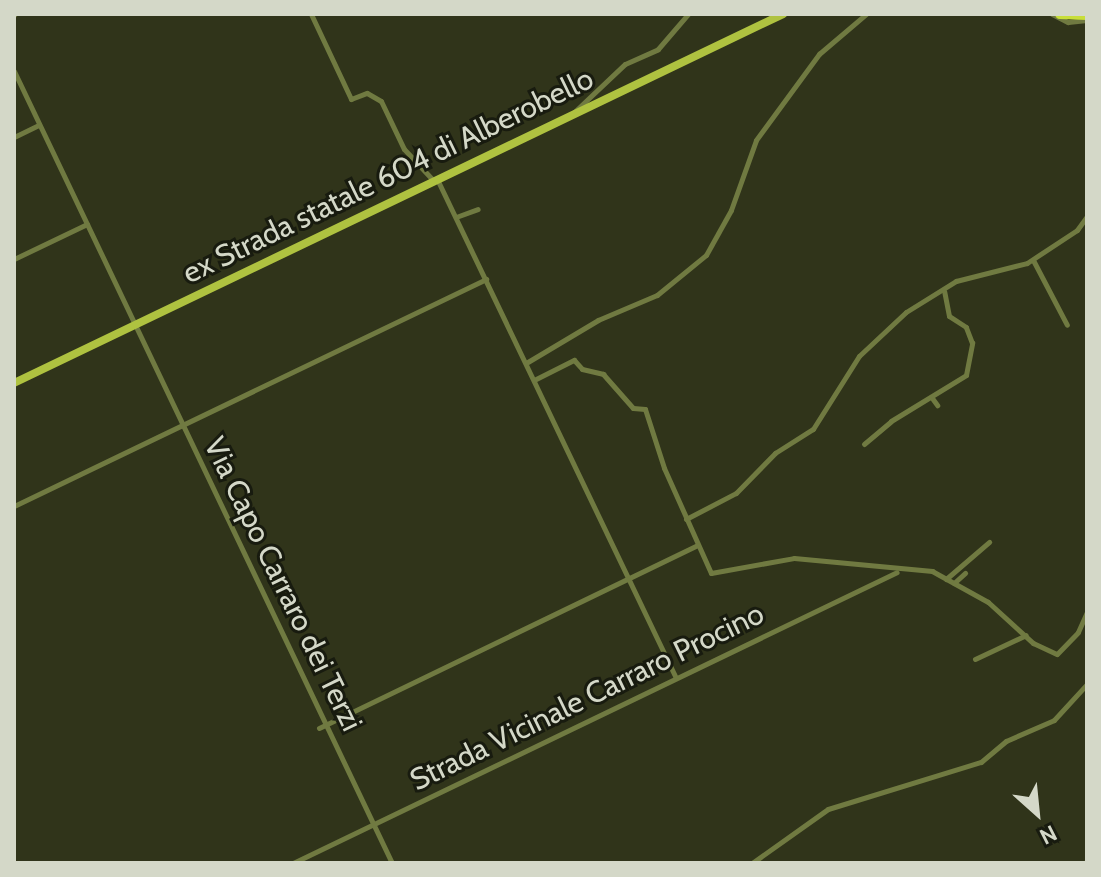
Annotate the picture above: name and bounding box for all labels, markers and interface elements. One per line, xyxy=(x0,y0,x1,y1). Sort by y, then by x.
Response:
street label: ex Strada statale 604 di Alberobello xyxy=(177,61,599,291)
street label: Via Capo Carraro dei Terzi xyxy=(196,431,370,737)
street label: Strada Vicinale Carraro Procino xyxy=(404,596,770,798)
north arrow xyxy=(997,773,1077,853)
text: N xyxy=(1035,819,1061,850)

